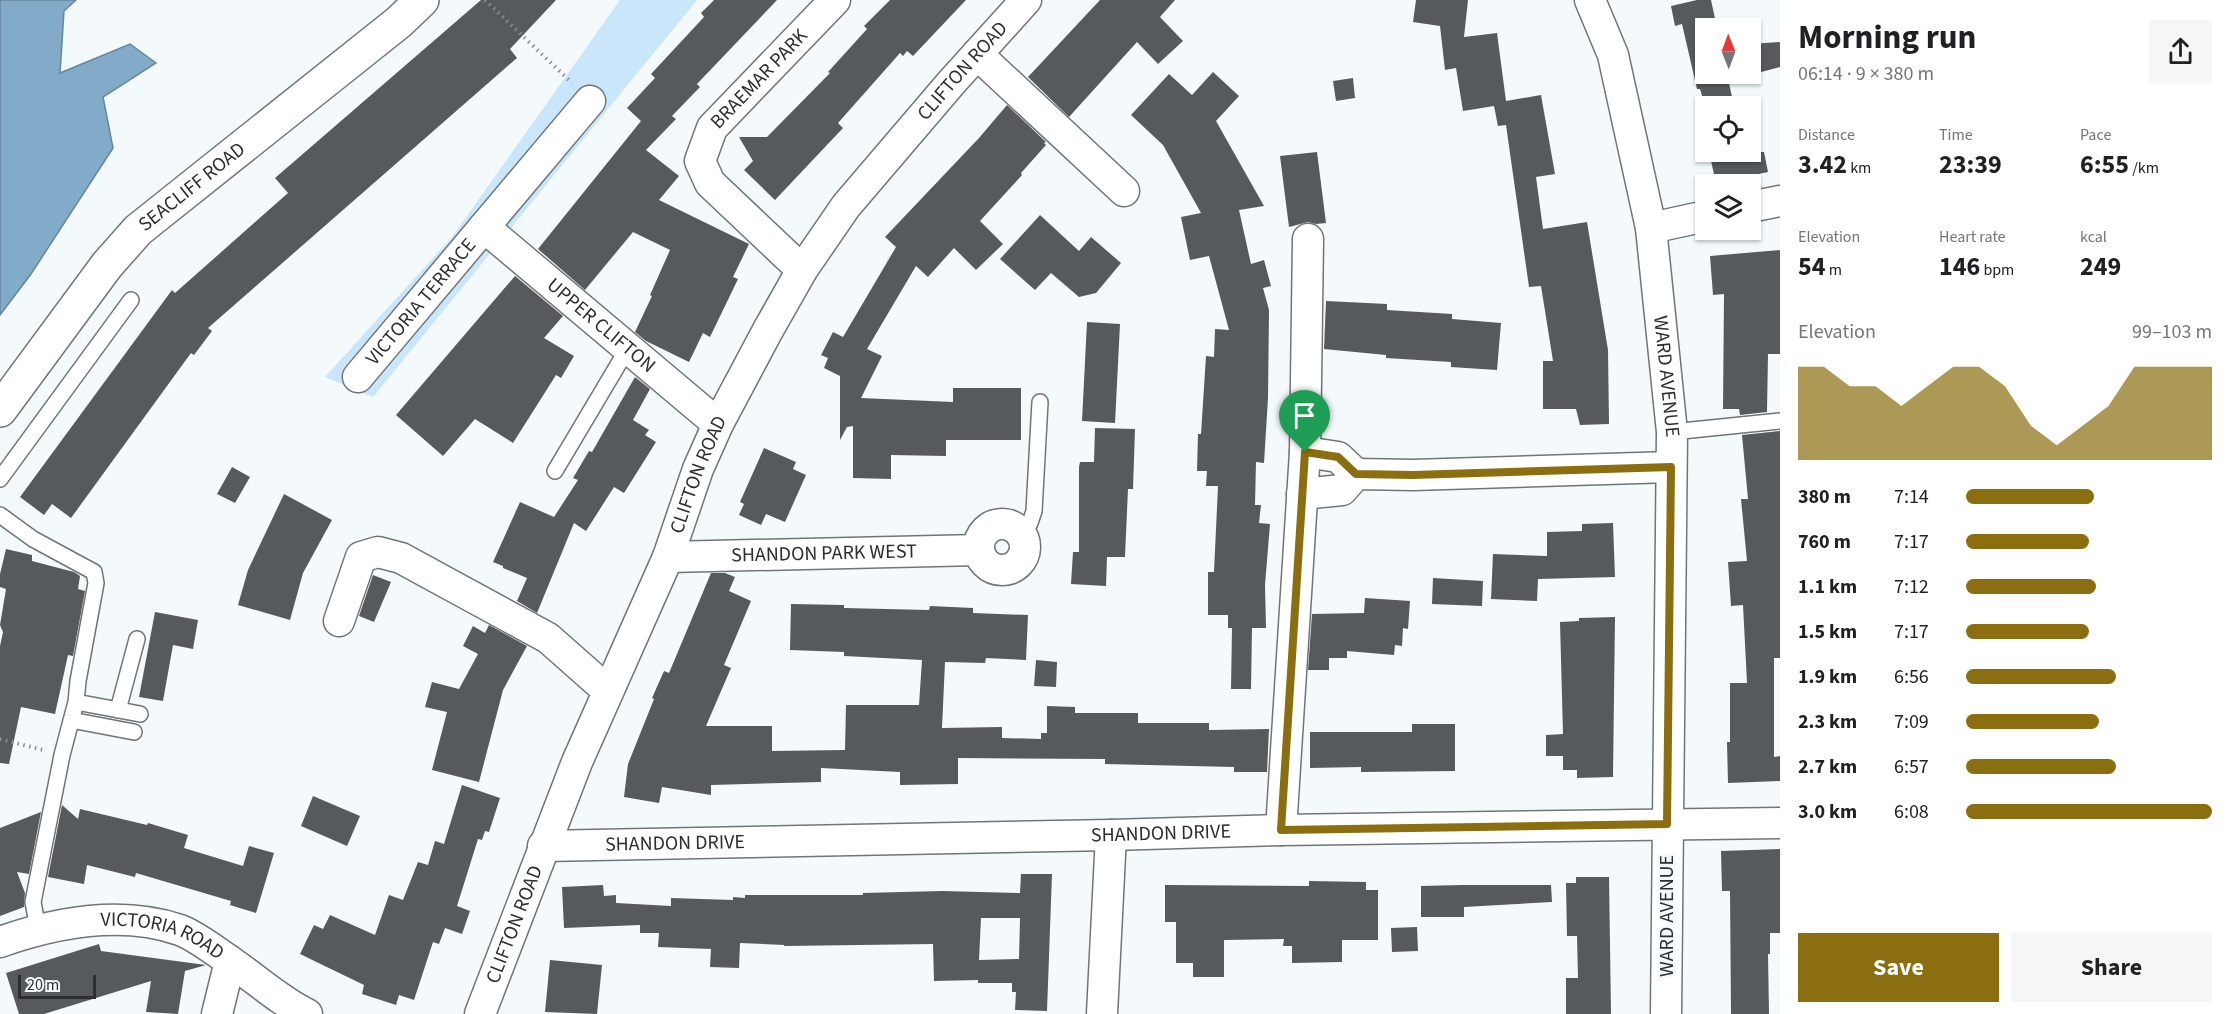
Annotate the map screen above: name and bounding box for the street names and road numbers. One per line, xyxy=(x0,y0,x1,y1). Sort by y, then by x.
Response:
street label: CLIFTON ROAD xyxy=(911,15,1014,127)
street label: BRAEMAR PARK xyxy=(704,22,814,135)
street label: SEACLIFF ROAD xyxy=(133,136,251,238)
street label: VICTORIA TERRACE xyxy=(359,232,483,372)
street label: UPPER CLIFTON xyxy=(541,272,661,379)
street label: WARD AVENUE xyxy=(1646,314,1686,439)
street label: CLIFTON ROAD xyxy=(663,411,734,537)
street label: SHANDON PARK WEST xyxy=(731,537,917,570)
street label: SHANDON DRIVE xyxy=(1091,817,1231,849)
street label: SHANDON DRIVE xyxy=(605,828,745,859)
street label: WARD AVENUE xyxy=(1653,855,1681,977)
street label: CLIFTON ROAD xyxy=(479,861,550,988)
street label: VICTORIA ROAD xyxy=(100,906,230,967)

